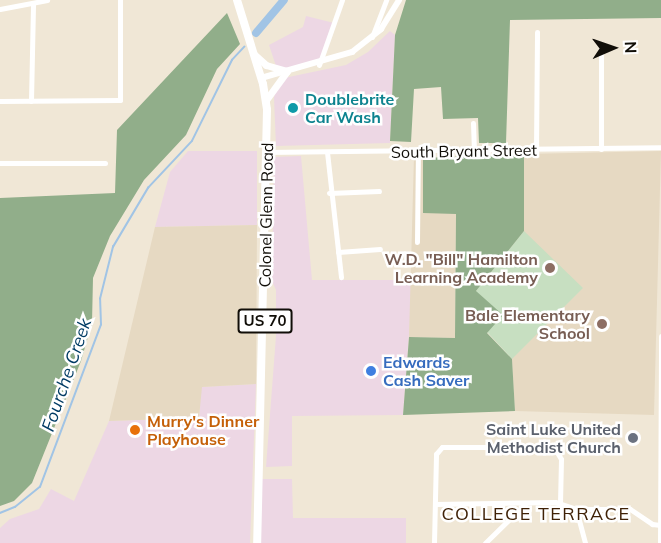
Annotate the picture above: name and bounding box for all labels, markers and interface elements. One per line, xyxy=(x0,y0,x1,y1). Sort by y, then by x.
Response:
north arrow xyxy=(583,18,643,78)
text: N xyxy=(621,41,641,54)
place label: Doublebrite Car Wash xyxy=(305,89,394,127)
marker: Doublebrite Car Wash xyxy=(286,101,300,115)
street label: South Bryant Street xyxy=(391,140,537,162)
street label: Colonel Glenn Road xyxy=(255,142,277,288)
place label: W.D. "Bill" Hamilton Learning Academy xyxy=(385,249,538,287)
marker: W.D. "Bill" Hamilton Learning Academy xyxy=(543,261,557,275)
place label: Bale Elementary School xyxy=(465,305,590,343)
road number: US 70 xyxy=(236,309,294,333)
water label: Fourche Creek xyxy=(38,316,96,434)
marker: Bale Elementary School xyxy=(595,317,609,331)
place label: Edwards Cash Saver xyxy=(383,352,469,390)
marker: Edwards Cash Saver xyxy=(364,364,378,378)
place label: Murry's Dinner Playhouse xyxy=(147,411,259,449)
place label: Saint Luke United Methodist Church xyxy=(486,419,621,457)
marker: Murry's Dinner Playhouse xyxy=(128,423,142,437)
marker: Saint Luke United Methodist Church xyxy=(626,431,640,445)
district label: COLLEGE TERRACE xyxy=(442,503,630,525)

